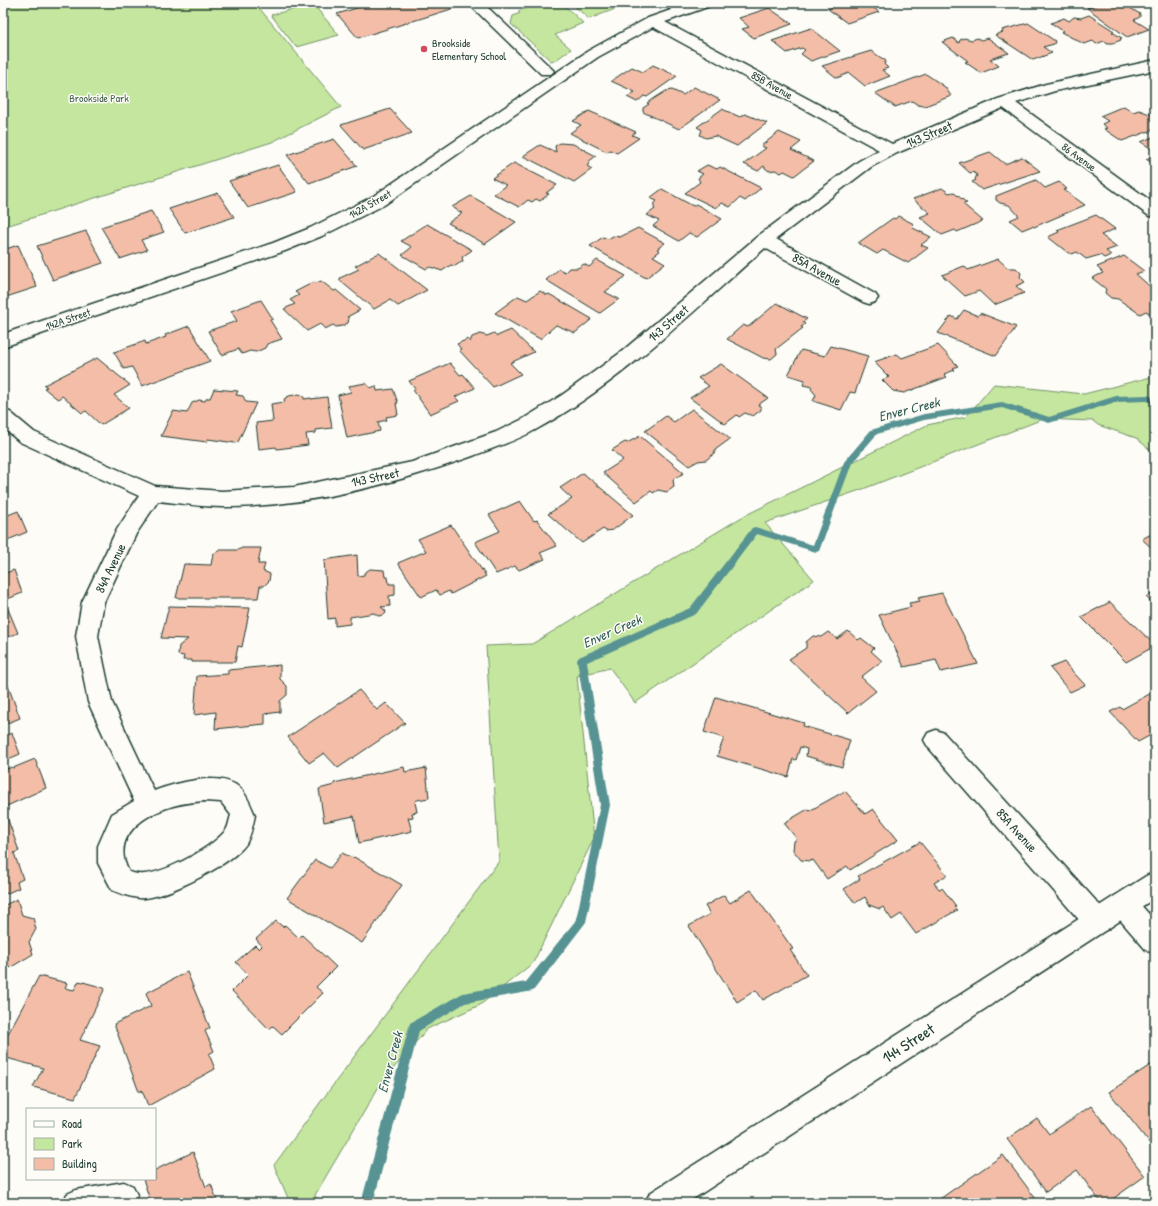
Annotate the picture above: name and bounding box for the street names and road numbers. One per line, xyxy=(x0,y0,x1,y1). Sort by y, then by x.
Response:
street label: 85B Avenue xyxy=(749,68,796,102)
street label: 143 Street xyxy=(903,116,955,152)
street label: 86 Avenue xyxy=(1059,140,1100,175)
street label: 142A Street xyxy=(346,186,394,222)
street label: 85A Avenue xyxy=(789,248,845,290)
street label: 143 Street xyxy=(644,300,693,346)
street label: 142A Street xyxy=(44,305,93,333)
street label: 143 Street xyxy=(349,463,401,491)
street label: 84A Avenue xyxy=(90,540,130,596)
street label: 85A Avenue xyxy=(992,804,1042,856)
street label: 144 Street xyxy=(877,1018,939,1068)

